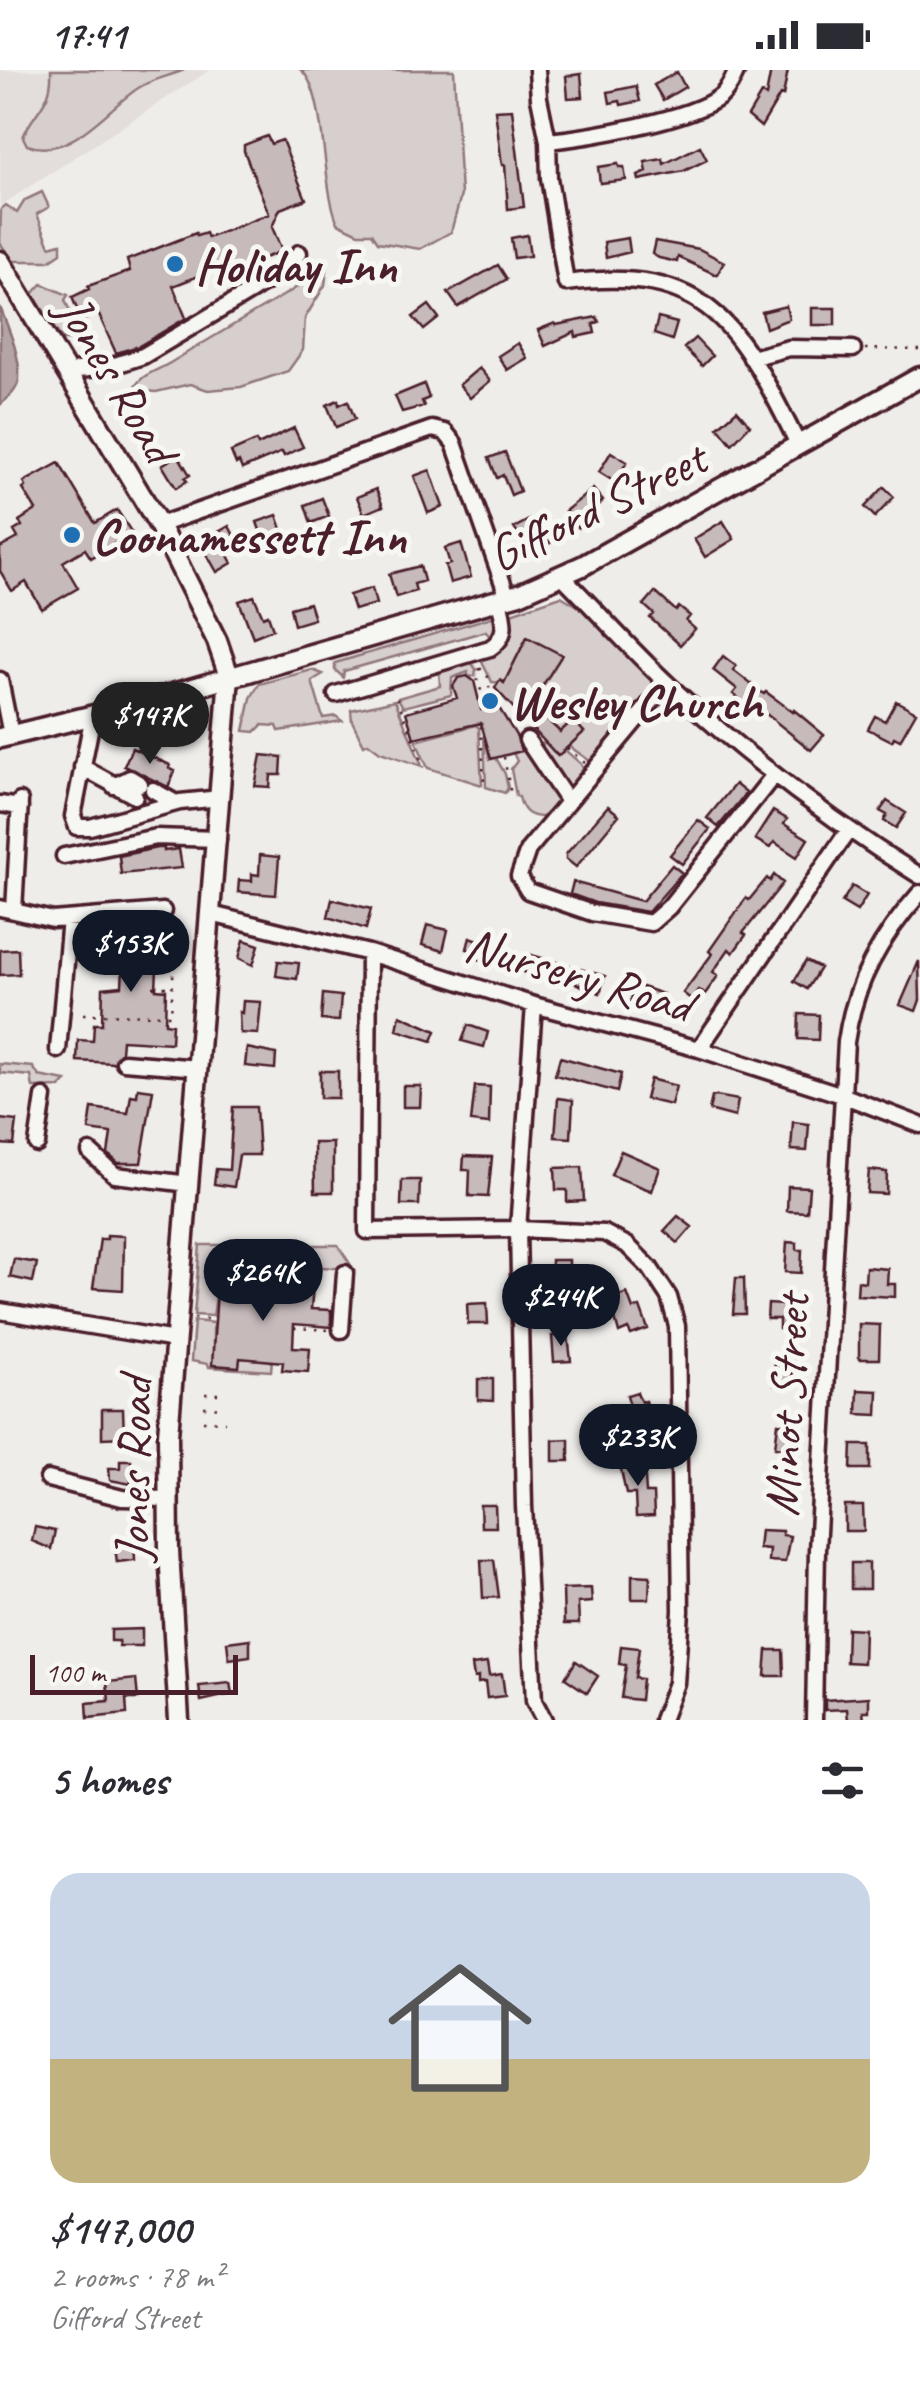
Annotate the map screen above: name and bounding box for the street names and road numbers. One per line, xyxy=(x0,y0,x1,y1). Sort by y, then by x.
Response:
street label: Jones Road xyxy=(41,282,194,479)
street label: Gifford Street xyxy=(477,425,720,586)
street label: Nursery Road xyxy=(458,912,706,1039)
street label: Minot Street xyxy=(749,1288,824,1518)
street label: Jones Road xyxy=(100,1370,167,1564)

